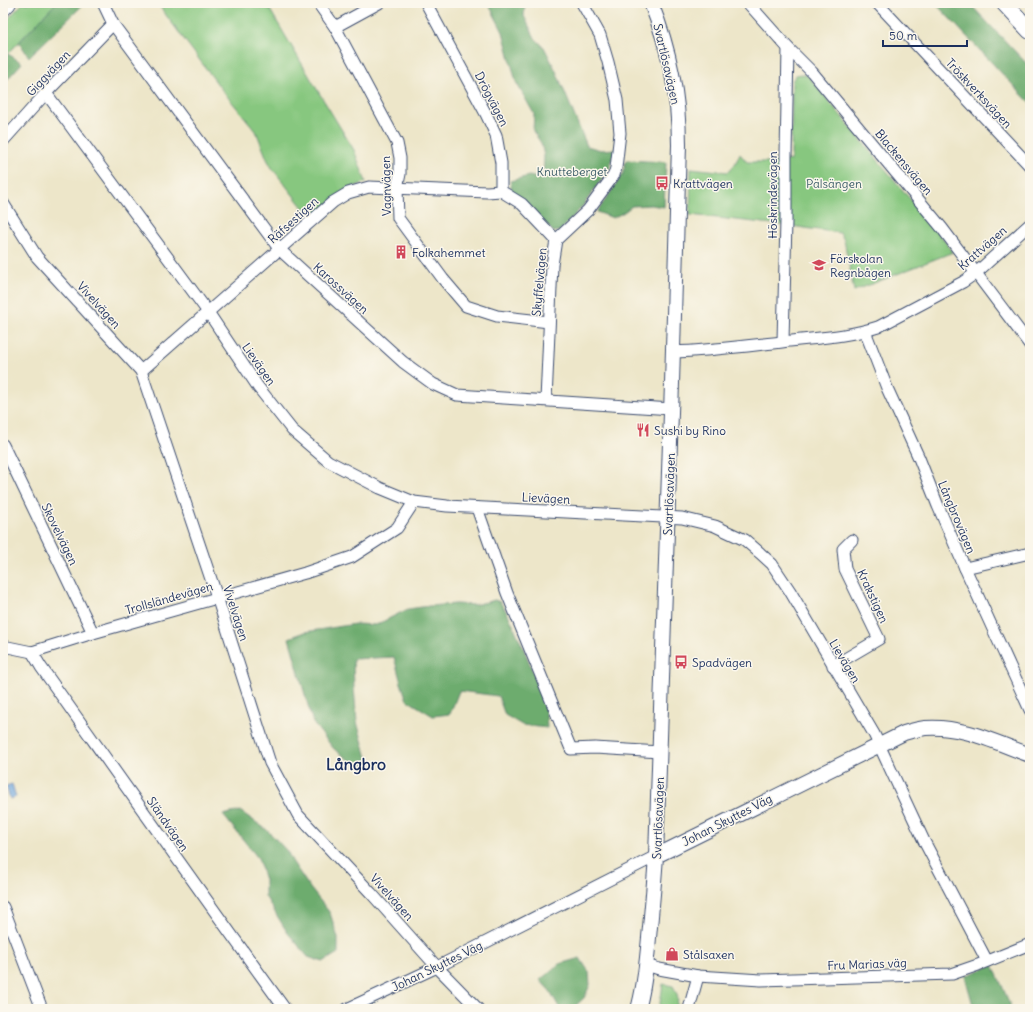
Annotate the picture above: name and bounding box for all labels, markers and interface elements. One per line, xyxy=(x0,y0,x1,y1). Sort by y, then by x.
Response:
street label: Svartlösavägen xyxy=(650,22,684,106)
scale bar xyxy=(883,22,967,48)
text: 50 m xyxy=(889,28,918,43)
street label: Giggvägen xyxy=(23,47,73,99)
street label: Tröskverksvägen xyxy=(943,55,1015,131)
street label: Drögvägen xyxy=(472,69,512,129)
street label: Blackensvägen xyxy=(872,126,936,198)
street label: Höskrindevägen xyxy=(765,151,780,239)
street label: Vagnvägen xyxy=(378,156,394,216)
park label: Knutteberget xyxy=(537,164,607,179)
bus stop icon: Krattvägen xyxy=(654,175,670,191)
place label: Krattvägen xyxy=(673,176,733,191)
park label: Pälsängen xyxy=(806,176,862,191)
street label: Räfsestigen xyxy=(265,193,321,247)
street label: Krattvägen xyxy=(955,223,1010,273)
building icon: Folkahemmet xyxy=(393,244,409,260)
place label: Folkahemmet xyxy=(412,245,486,260)
street label: Skyffelvägen xyxy=(529,247,549,317)
place label: Förskolan Regnbågen xyxy=(830,251,891,280)
school or university icon: Förskolan Regnbågen xyxy=(811,257,827,273)
street label: Karossvägen xyxy=(310,259,372,317)
street label: Vivelvägen xyxy=(74,278,124,332)
street label: Lievägen xyxy=(239,340,279,388)
restaurant icon: Sushi by Rino xyxy=(635,422,651,438)
place label: Sushi by Rino xyxy=(654,423,726,438)
street label: Svartlösavägen xyxy=(660,452,678,535)
street label: Långbrovägen xyxy=(935,478,979,556)
street label: Lievägen xyxy=(521,489,571,507)
street label: Skovelvägen xyxy=(39,501,81,567)
street label: Krakstigen xyxy=(854,567,892,625)
street label: Trollsländevägen xyxy=(123,578,215,618)
street label: Vivelvägen xyxy=(220,583,252,643)
street label: Lievägen xyxy=(826,636,864,686)
bus stop icon: Spadvägen xyxy=(673,654,689,670)
place label: Spadvägen xyxy=(692,655,752,670)
district label: Långbro xyxy=(326,754,386,775)
street label: Svartlösavägen xyxy=(649,776,667,859)
street label: Johan Skyttes Väg xyxy=(679,791,775,849)
street label: Sländvägen xyxy=(144,794,192,854)
street label: Vivelvägen xyxy=(367,870,417,924)
street label: Johan Skyttes Väg xyxy=(389,938,485,994)
shop icon: Stålsaxen xyxy=(664,946,680,962)
place label: Stålsaxen xyxy=(683,947,734,962)
street label: Fru Marias väg xyxy=(827,955,907,973)

